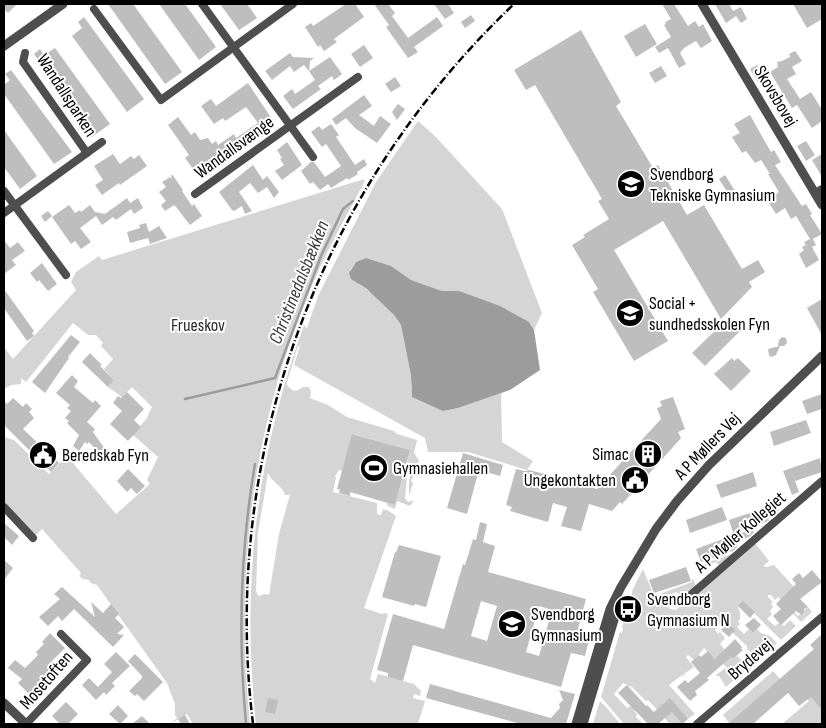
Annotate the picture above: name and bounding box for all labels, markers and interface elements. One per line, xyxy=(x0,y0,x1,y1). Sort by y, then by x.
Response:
street label: Wandallsparken xyxy=(32,50,101,141)
street label: Skovsbovej xyxy=(749,62,802,130)
street label: Wandallsvænge xyxy=(191,112,278,183)
place label: Svendborg Tekniske Gymnasium xyxy=(650,164,775,206)
school or university icon: Svendborg Tekniske Gymnasium xyxy=(616,169,646,199)
water label: Christinedalsbækken xyxy=(264,218,335,348)
place label: Social + sundhedsskolen Fyn xyxy=(649,293,770,335)
school or university icon: Social + sundhedsskolen Fyn xyxy=(615,298,645,328)
park label: Frueskov xyxy=(171,315,225,336)
street label: A P Møllers Vej xyxy=(669,408,745,485)
building icon: Simac xyxy=(633,439,663,469)
public building icon: Beredskab Fyn xyxy=(28,440,58,470)
place label: Simac xyxy=(592,444,629,465)
place label: Beredskab Fyn xyxy=(62,445,149,466)
sports icon: Gymnasiehallen xyxy=(359,453,389,483)
place label: Gymnasiehallen xyxy=(393,458,488,479)
public building icon: Ungekontakten xyxy=(620,465,650,495)
place label: Ungekontakten xyxy=(524,470,616,491)
street label: A P Møller Kollegiet xyxy=(690,487,790,578)
place label: Svendborg Gymnasium N xyxy=(647,589,730,631)
bus stop icon: Svendborg Gymnasium N xyxy=(613,594,643,624)
place label: Svendborg Gymnasium xyxy=(531,604,602,646)
school or university icon: Svendborg Gymnasium xyxy=(497,609,527,639)
street label: Brydevej xyxy=(724,634,777,684)
street label: Mosetoften xyxy=(15,647,77,714)

